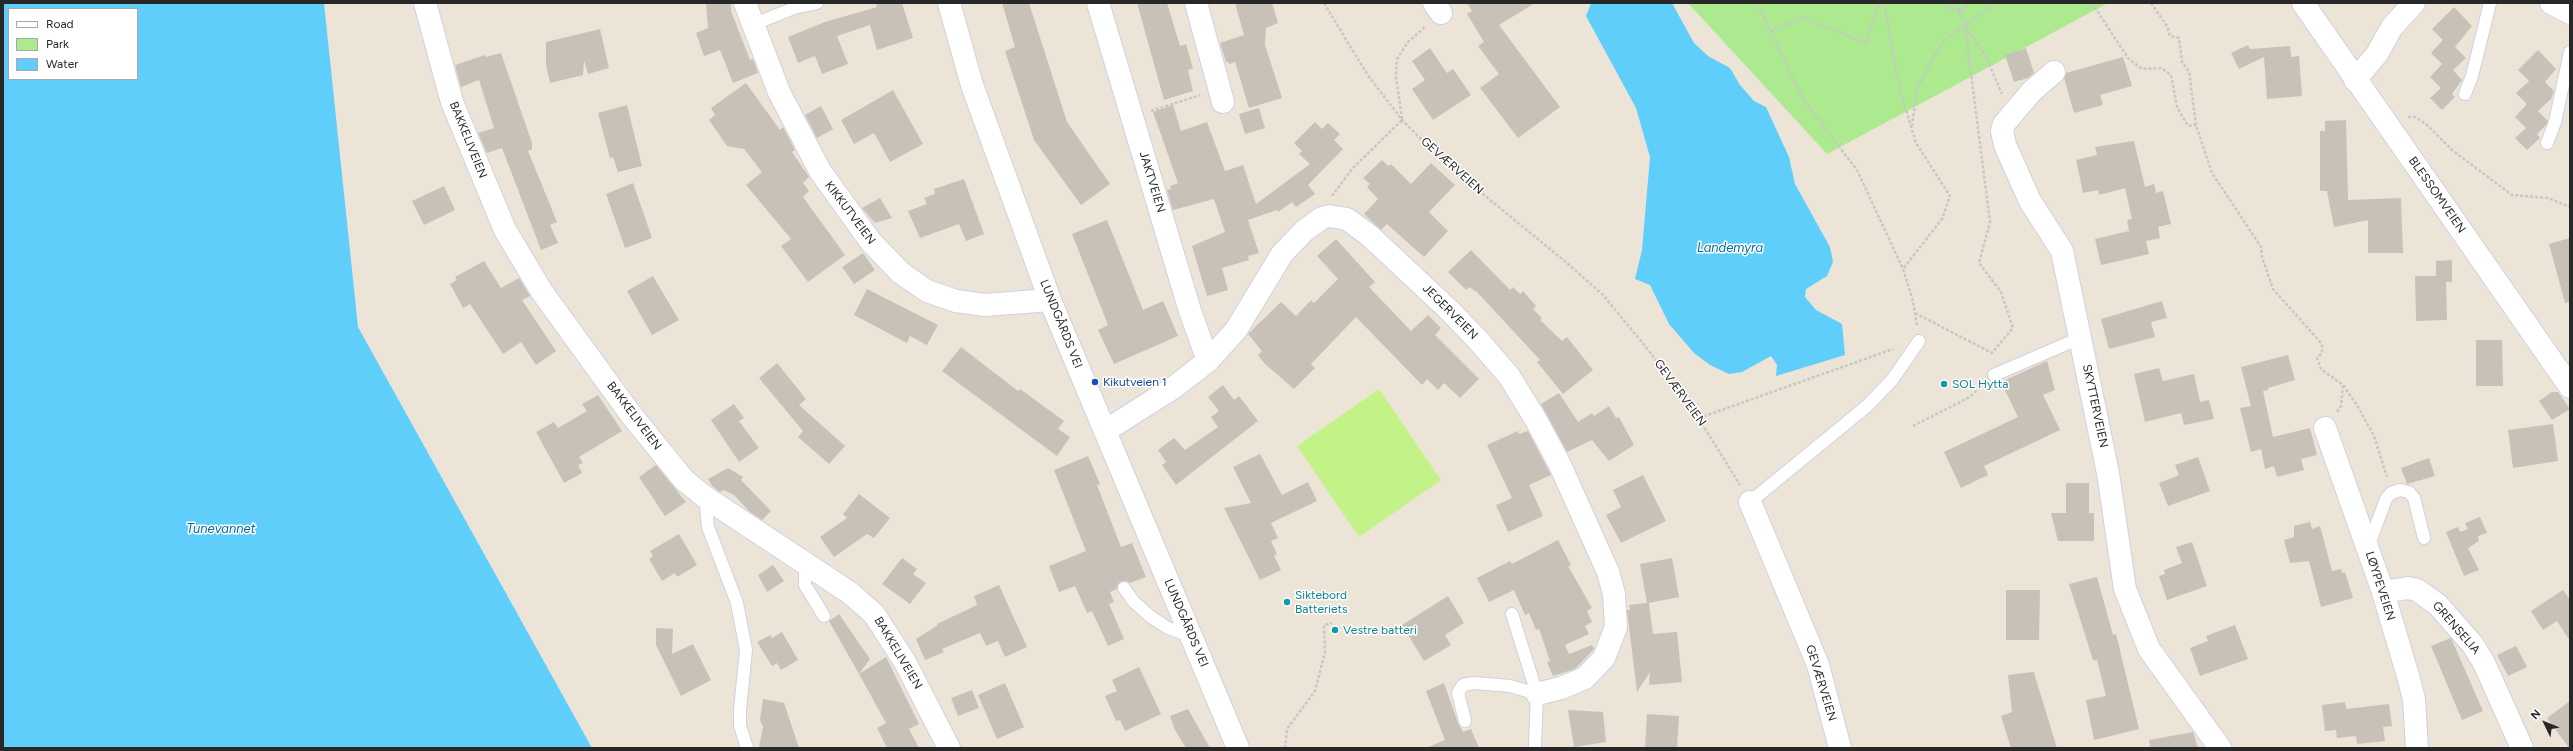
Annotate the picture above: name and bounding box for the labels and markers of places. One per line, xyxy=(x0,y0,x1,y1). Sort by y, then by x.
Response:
place label: Kikutveien 1 xyxy=(1103,375,1167,389)
marker: Kikutveien 1 xyxy=(1090,377,1100,387)
place label: SOL Hytta xyxy=(1952,377,2008,391)
marker: SOL Hytta xyxy=(1939,379,1949,389)
place label: Siktebord Batteriets xyxy=(1295,588,1348,616)
marker: Siktebord Batteriets xyxy=(1282,597,1292,607)
place label: Vestre batteri xyxy=(1343,623,1417,637)
marker: Vestre batteri xyxy=(1330,625,1340,635)

